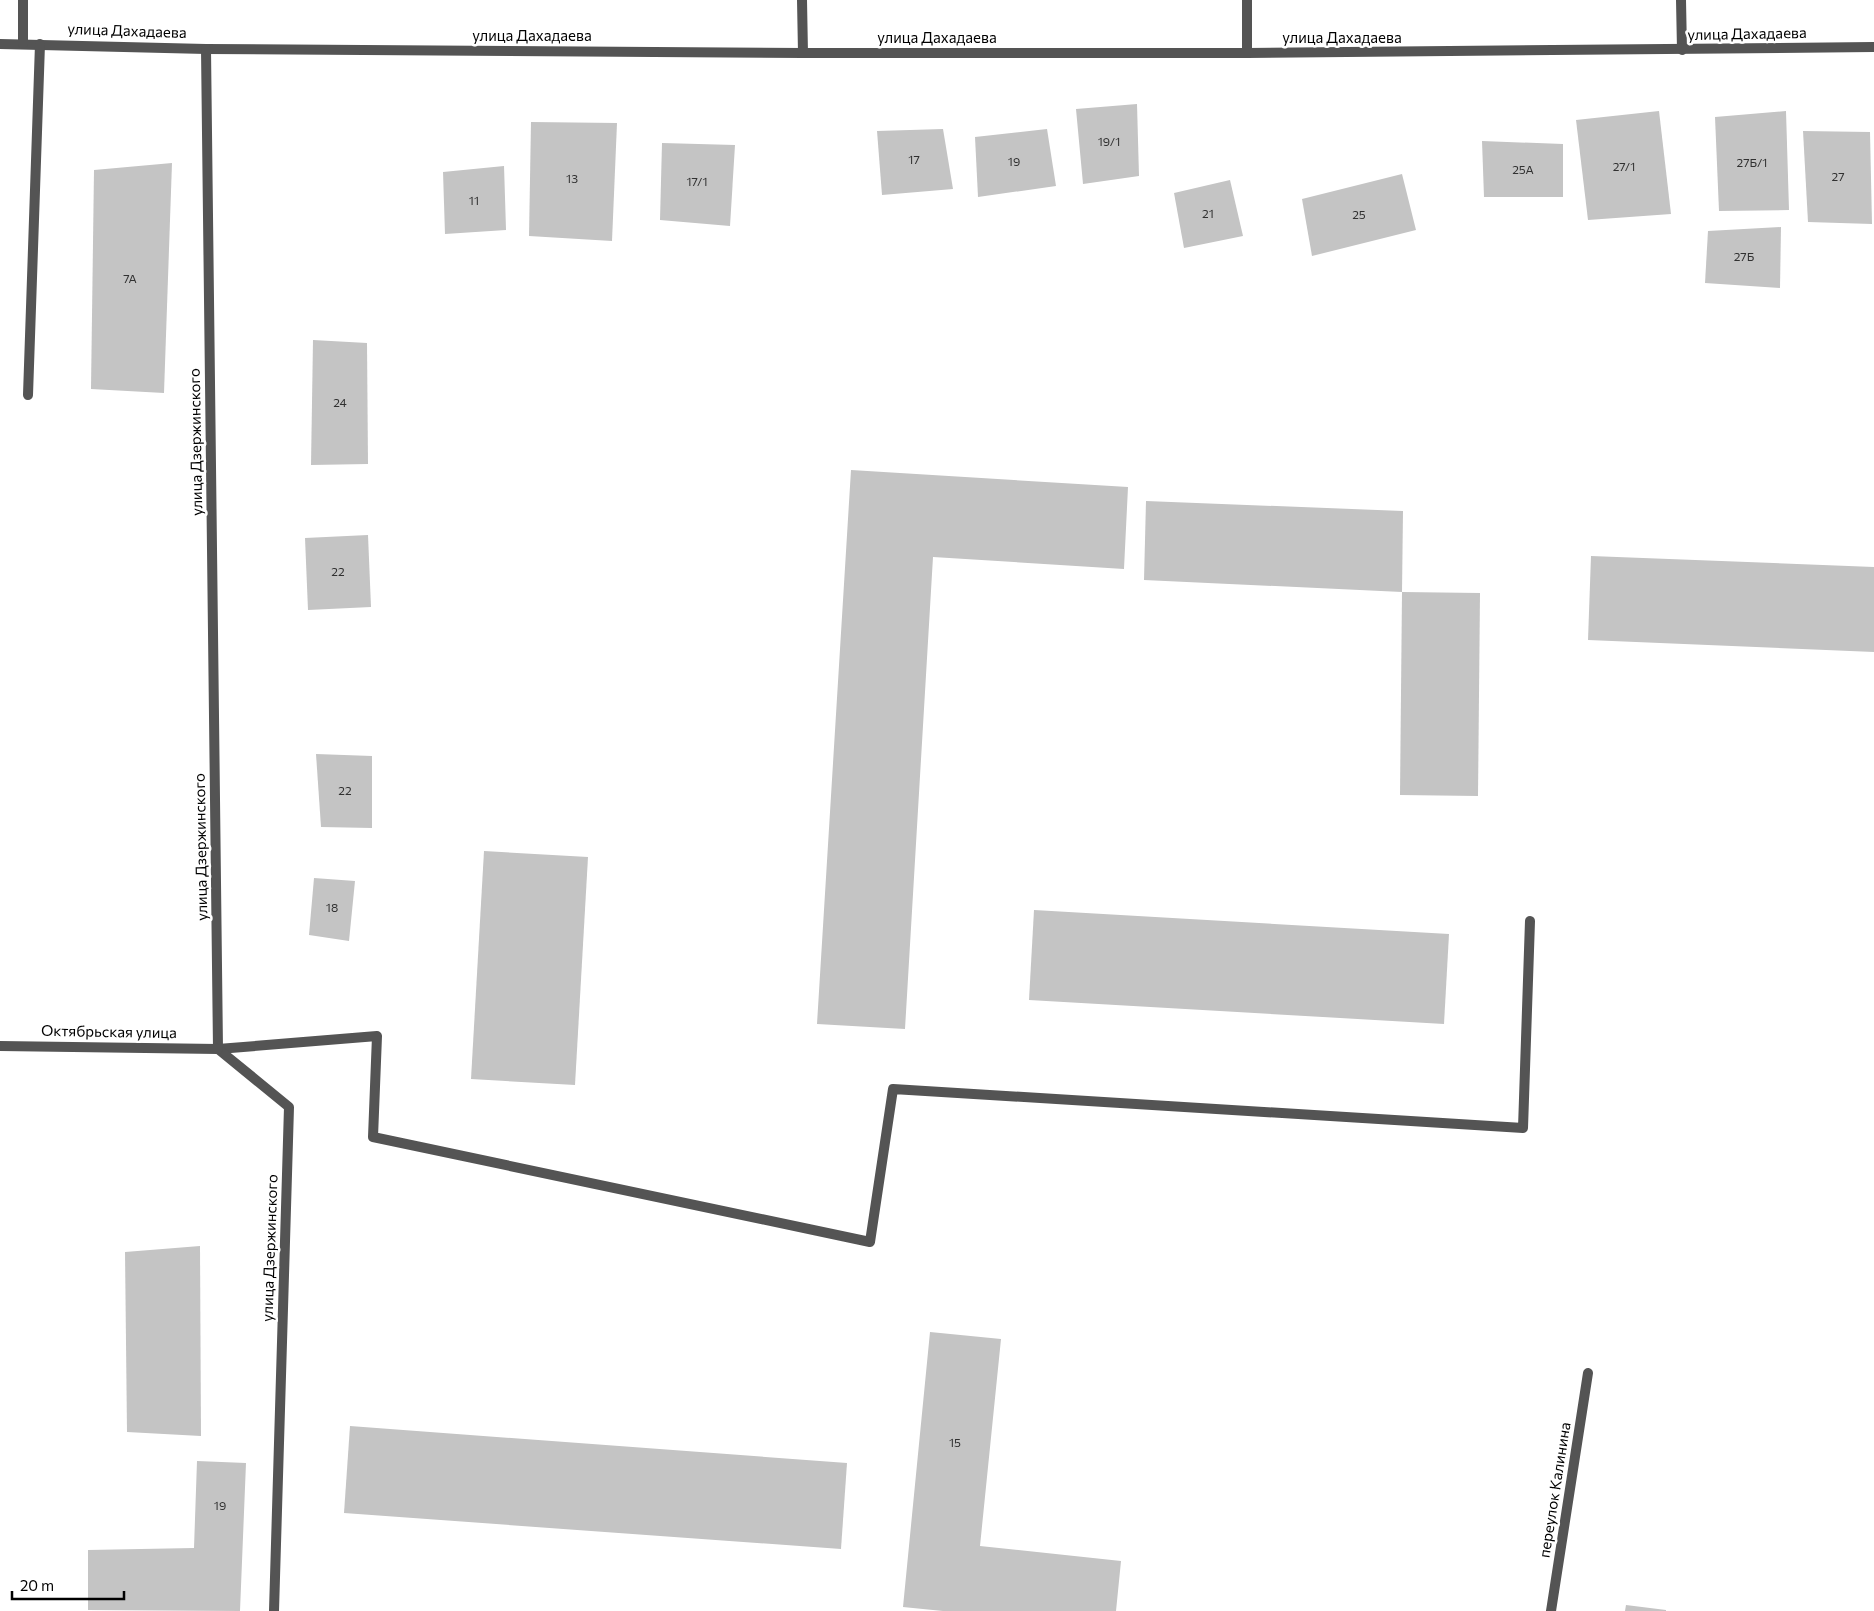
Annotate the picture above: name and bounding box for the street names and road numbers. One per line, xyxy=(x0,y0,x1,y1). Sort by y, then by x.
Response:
street label: улица Дахадаева xyxy=(67,19,187,41)
street label: улица Дахадаева xyxy=(1687,23,1807,43)
street label: улица Дахадаева xyxy=(472,26,592,44)
street label: улица Дахадаева xyxy=(877,28,997,46)
street label: улица Дахадаева xyxy=(1282,28,1402,46)
street label: улица Дзержинского xyxy=(185,368,205,516)
street label: улица Дзержинского xyxy=(190,773,210,921)
street label: Октябрьская улица xyxy=(41,1021,177,1041)
street label: улица Дзержинского xyxy=(257,1174,281,1322)
street label: переулок Калинина xyxy=(1534,1421,1574,1559)

